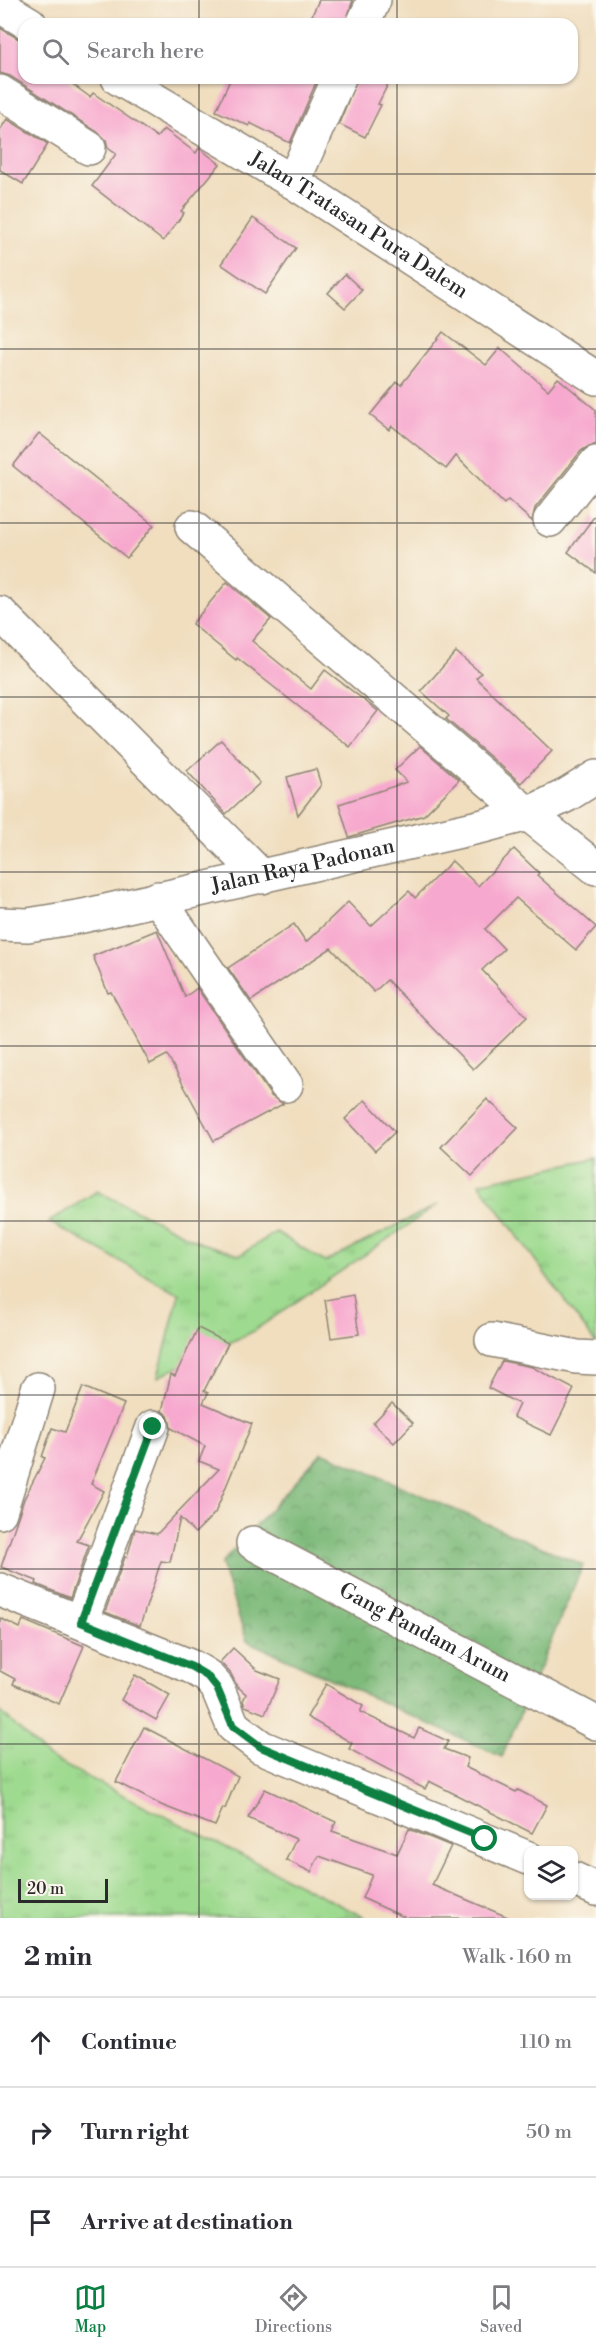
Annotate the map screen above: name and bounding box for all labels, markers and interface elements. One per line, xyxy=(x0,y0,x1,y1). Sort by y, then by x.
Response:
search box xyxy=(18,18,578,84)
icon: search xyxy=(39,35,72,68)
text: Search here xyxy=(87,38,204,65)
street label: Jalan Tratasan Pura Dalem xyxy=(243,145,473,305)
street label: Jalan Raya Padonan xyxy=(208,833,397,900)
route end xyxy=(139,1413,165,1439)
street label: Gang Pandam Arum xyxy=(335,1577,515,1689)
route start xyxy=(471,1825,497,1851)
map controls xyxy=(524,1846,578,1900)
button: layers xyxy=(524,1846,578,1900)
scale bar xyxy=(18,1876,108,1904)
text: 20 m xyxy=(27,1879,64,1899)
text: 2 min xyxy=(24,1941,92,1973)
text: Walk · 160 m xyxy=(462,1945,572,1970)
icon: ahead xyxy=(24,2026,57,2059)
text: Continue xyxy=(81,2029,177,2056)
text: 110 m xyxy=(520,2030,572,2055)
icon: right xyxy=(24,2116,57,2149)
text: Turn right xyxy=(81,2119,189,2146)
text: 50 m xyxy=(526,2120,572,2145)
icon: arrive xyxy=(24,2206,57,2239)
text: Arrive at destination xyxy=(81,2209,293,2236)
tab: Map xyxy=(74,2281,107,2337)
tab: Directions xyxy=(255,2281,332,2337)
tab: Saved xyxy=(480,2281,522,2337)

